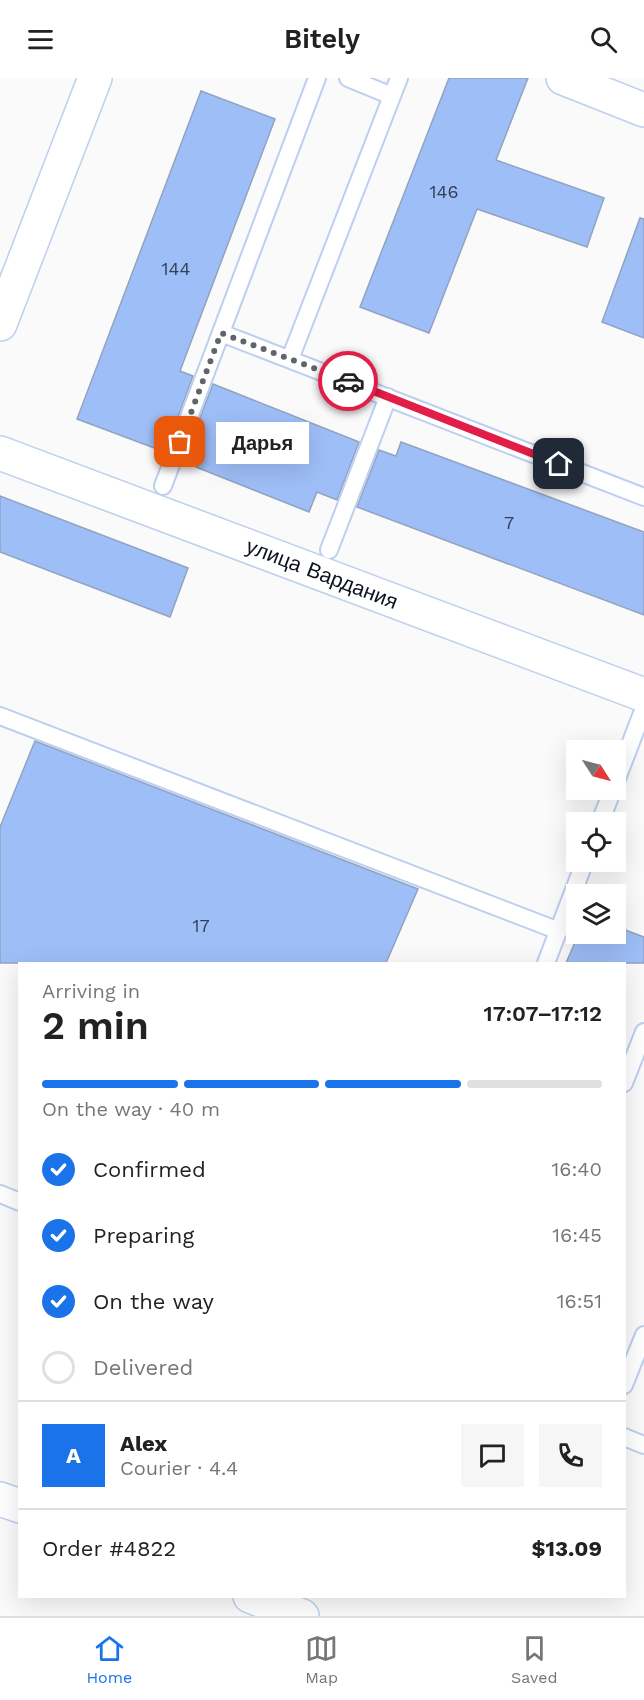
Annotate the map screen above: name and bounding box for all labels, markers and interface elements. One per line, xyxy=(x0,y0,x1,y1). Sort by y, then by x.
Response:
icon: menu xyxy=(24,23,57,56)
text: Bitely xyxy=(284,23,360,55)
icon: search xyxy=(587,23,620,56)
house number: 146 xyxy=(430,181,458,202)
house number: 144 xyxy=(161,258,191,279)
courier xyxy=(318,351,378,411)
icon: car xyxy=(332,365,365,398)
pin xyxy=(154,416,205,467)
callout: Дарья xyxy=(216,421,309,463)
icon: bag xyxy=(163,425,196,458)
text: Дарья xyxy=(232,431,293,455)
pin xyxy=(533,438,584,489)
icon: home xyxy=(542,447,575,480)
house number: 7 xyxy=(504,512,514,533)
street label: улица Вардания xyxy=(243,533,402,614)
north arrow xyxy=(566,740,626,800)
map controls xyxy=(566,740,626,944)
button: locate xyxy=(566,812,626,872)
button: layers xyxy=(566,884,626,944)
house number: 17 xyxy=(192,915,210,936)
text: Arriving in xyxy=(42,979,140,1003)
text: 17:07–17:12 xyxy=(483,1001,602,1026)
text: 2 min xyxy=(42,1003,149,1048)
text: On the way · 40 m xyxy=(42,1097,220,1121)
icon: check xyxy=(42,1153,75,1186)
text: Confirmed xyxy=(93,1157,206,1182)
text: 16:40 xyxy=(551,1157,602,1181)
icon: check xyxy=(42,1219,75,1252)
text: Preparing xyxy=(93,1223,194,1248)
text: 16:45 xyxy=(552,1223,602,1247)
icon: check xyxy=(42,1285,75,1318)
text: On the way xyxy=(93,1289,214,1314)
text: 16:51 xyxy=(557,1289,602,1313)
text: Delivered xyxy=(93,1355,193,1380)
button: chat xyxy=(461,1424,524,1487)
button: phone xyxy=(539,1424,602,1487)
text: Alex xyxy=(120,1431,167,1456)
text: A xyxy=(66,1443,81,1468)
text: Courier · 4.4 xyxy=(120,1456,238,1480)
text: Order #4822 xyxy=(42,1536,176,1561)
text: $13.09 xyxy=(531,1536,602,1561)
tab: Home xyxy=(86,1632,132,1687)
tab: Map xyxy=(305,1632,338,1687)
tab: Saved xyxy=(511,1632,558,1687)

